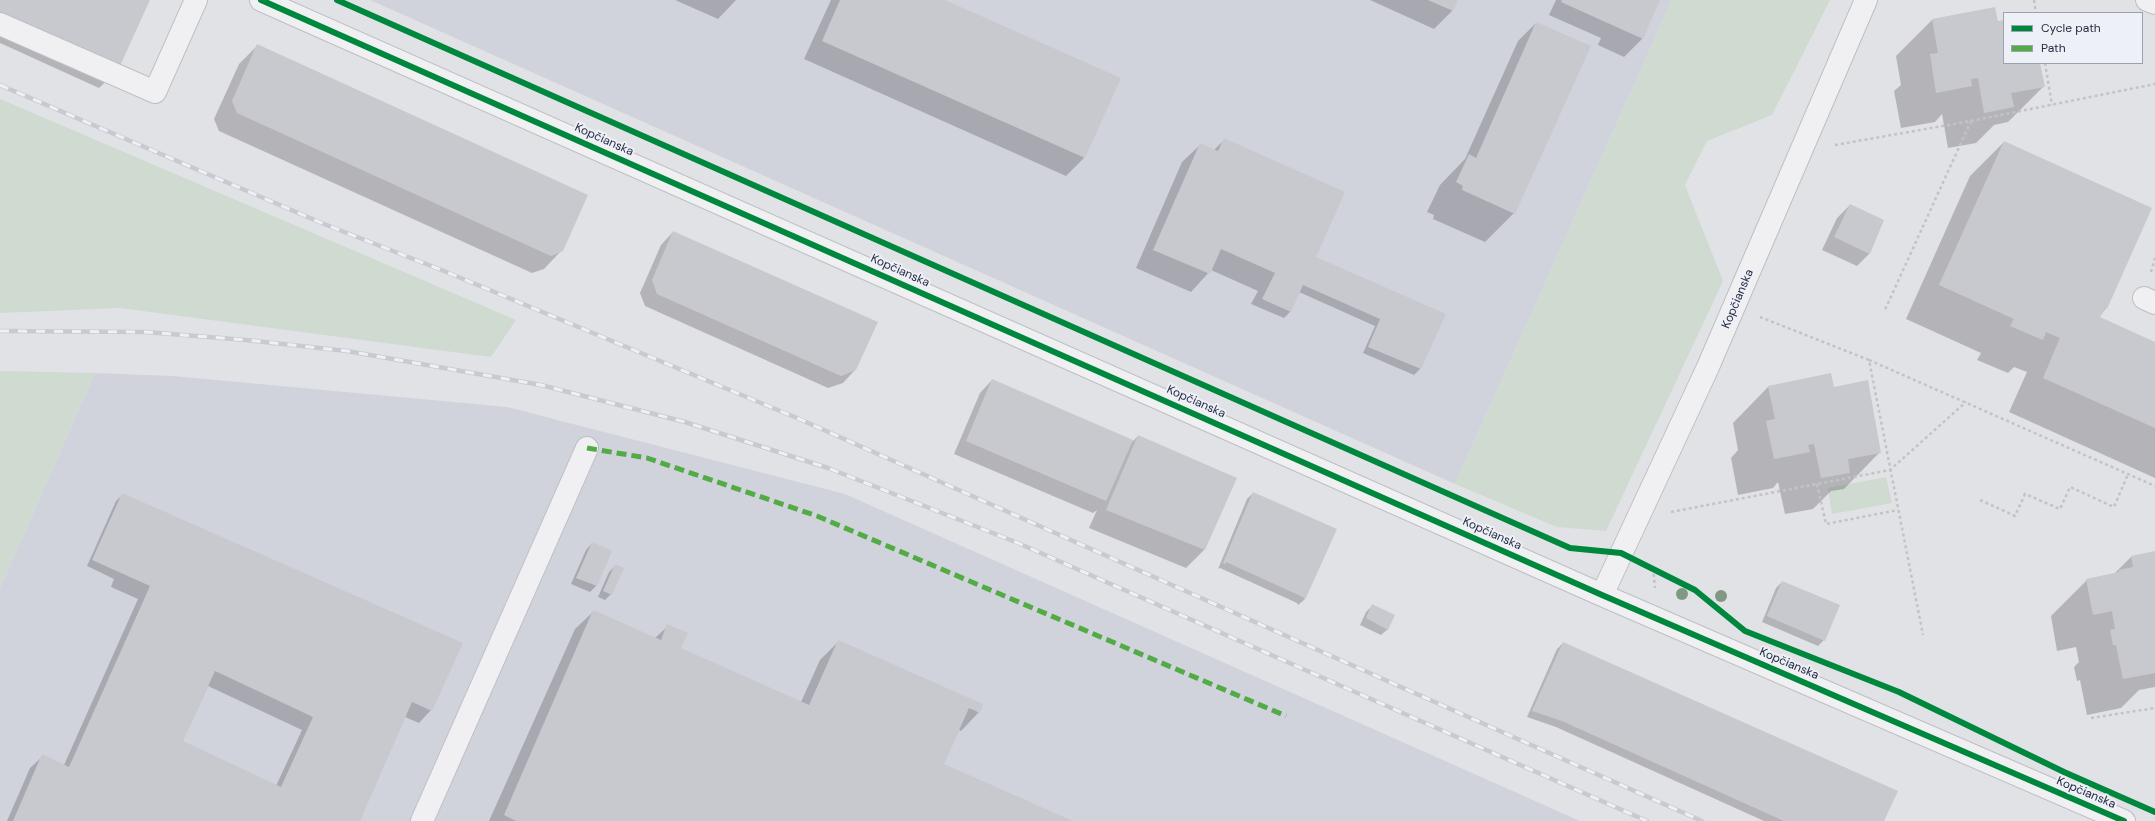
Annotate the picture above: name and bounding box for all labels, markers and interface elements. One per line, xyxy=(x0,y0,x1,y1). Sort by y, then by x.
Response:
legend xyxy=(2003,12,2143,64)
text: Cycle path xyxy=(2041,20,2101,36)
text: Path xyxy=(2041,40,2066,56)
street label: Kopčianska xyxy=(572,121,636,159)
street label: Kopčianska xyxy=(868,252,932,290)
street label: Kopčianska xyxy=(1719,267,1757,331)
street label: Kopčianska xyxy=(1164,383,1228,421)
street label: Kopčianska xyxy=(1460,515,1524,553)
street label: Kopčianska xyxy=(1757,645,1821,683)
street label: Kopčianska xyxy=(2054,774,2118,812)

